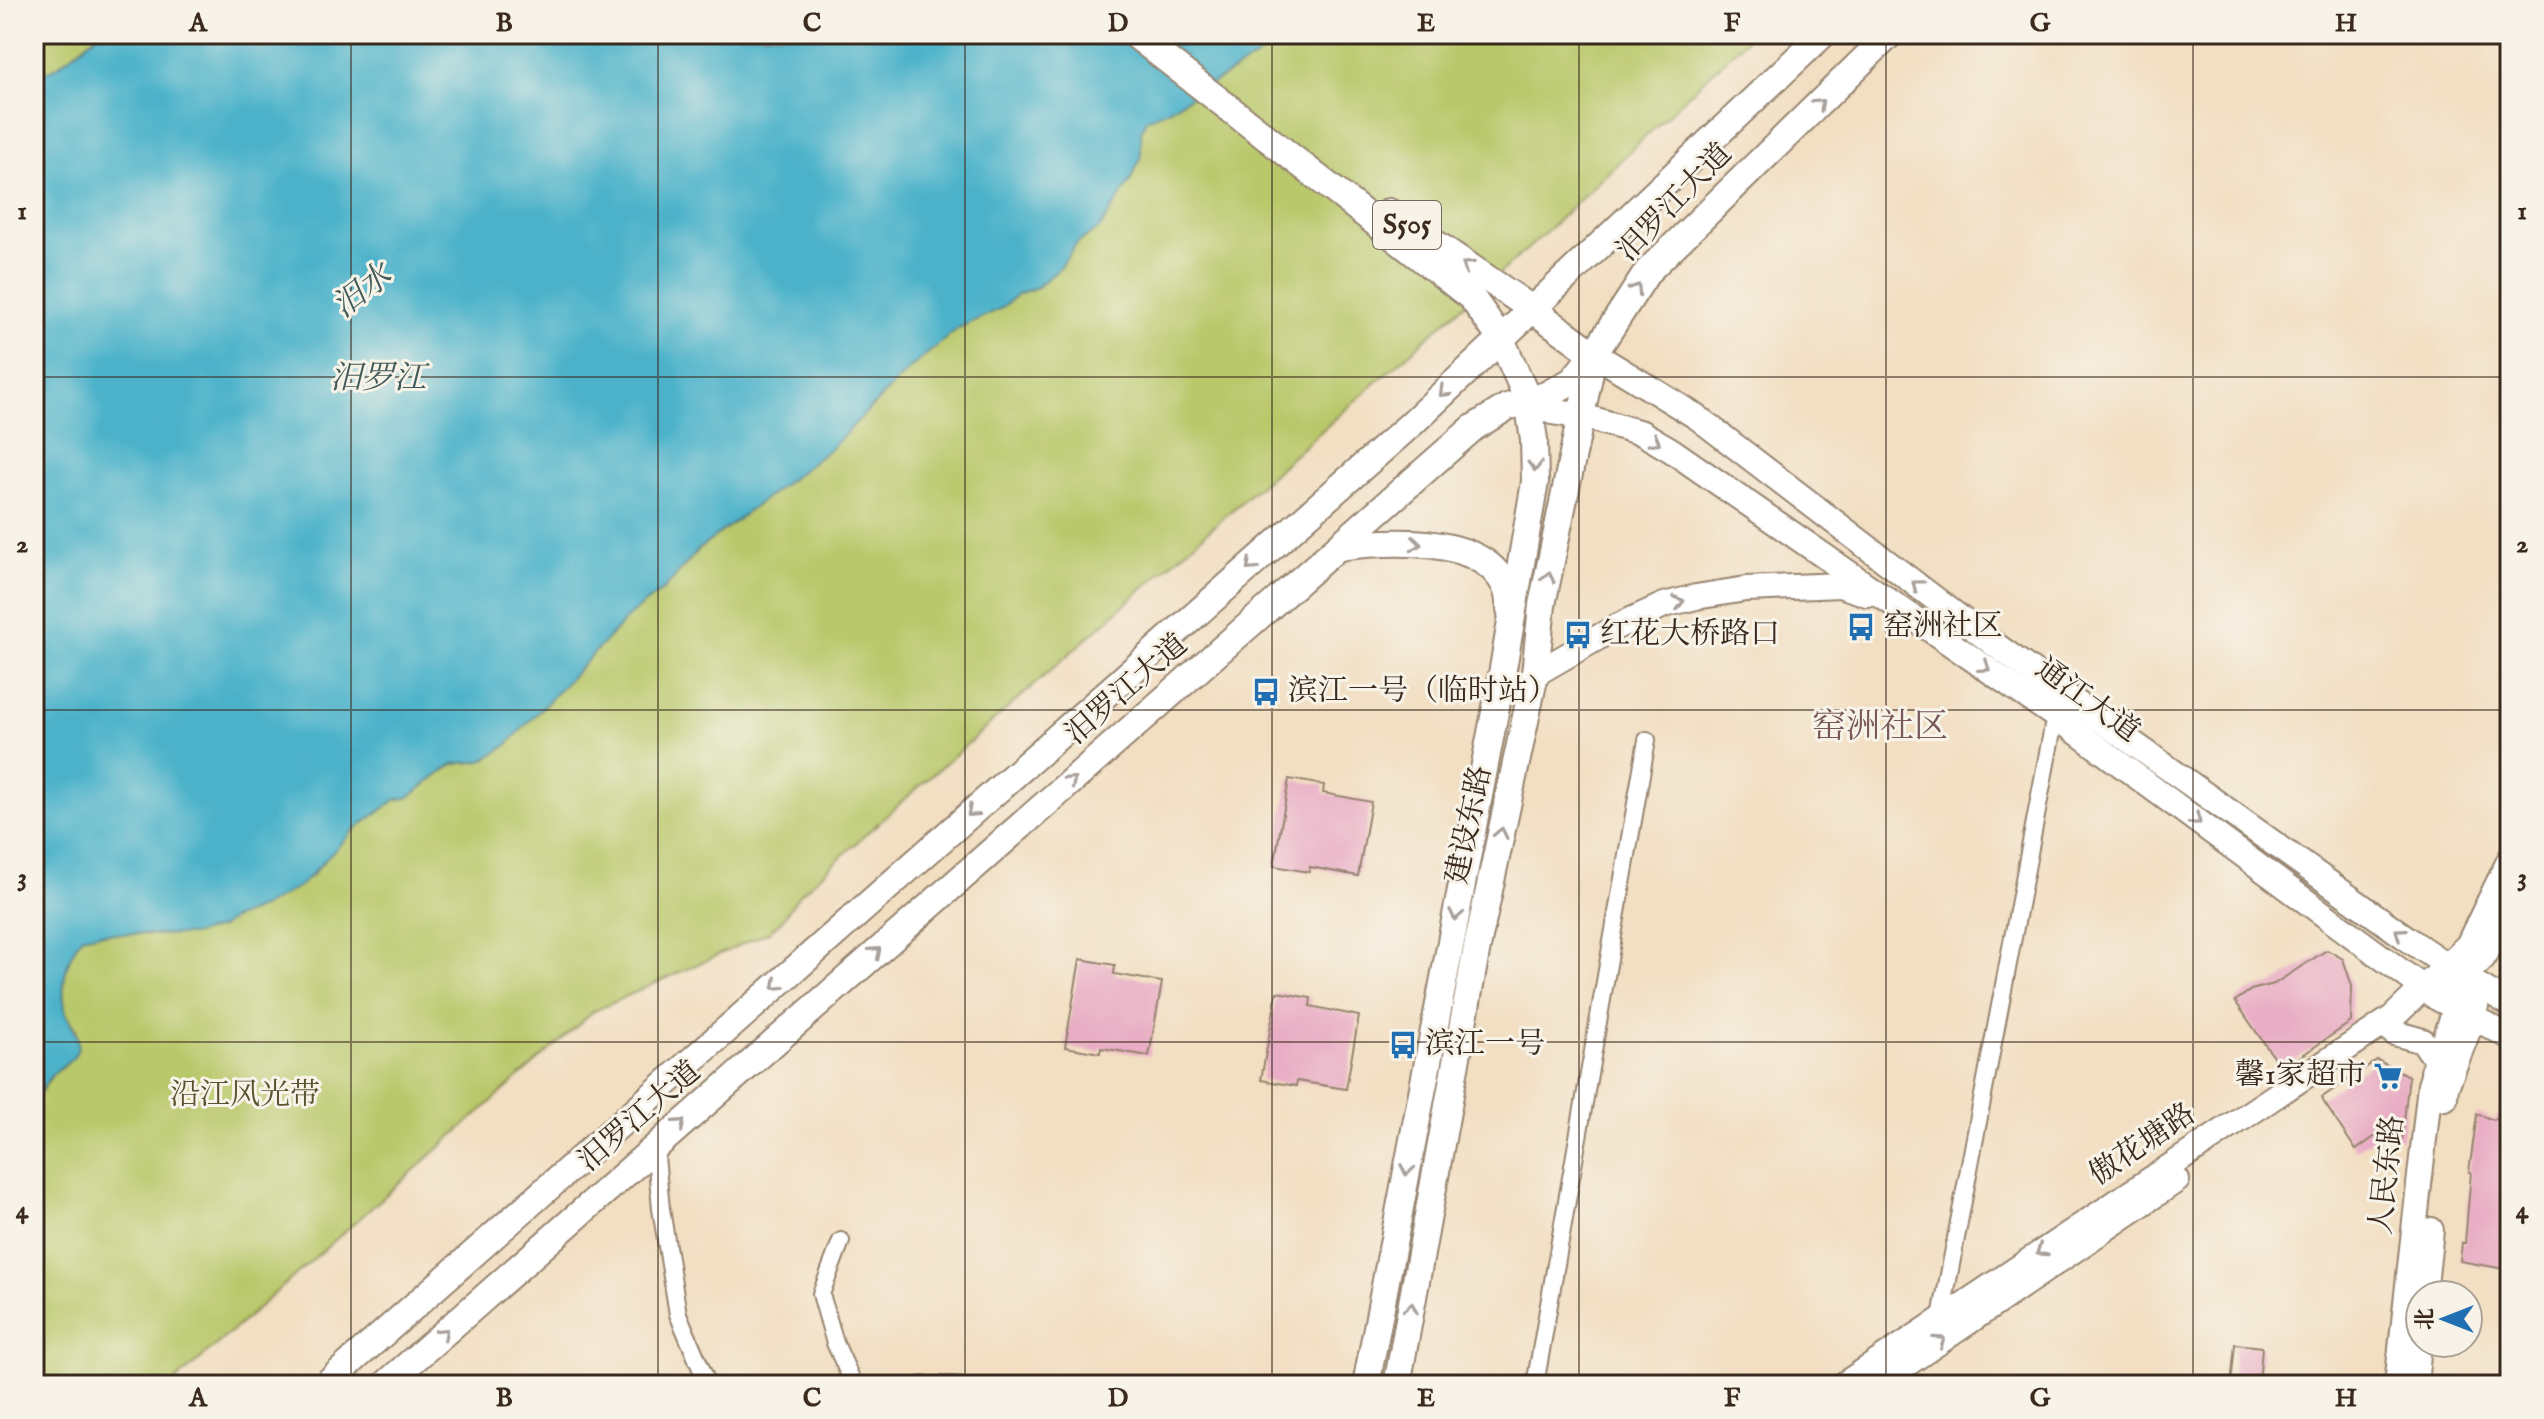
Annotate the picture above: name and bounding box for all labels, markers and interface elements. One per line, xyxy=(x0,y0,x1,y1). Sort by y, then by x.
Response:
text: A xyxy=(188,7,208,40)
text: B xyxy=(495,7,513,40)
text: C xyxy=(803,7,822,40)
text: D xyxy=(1108,7,1129,40)
text: E xyxy=(1417,7,1435,40)
text: F xyxy=(1724,7,1741,40)
text: G xyxy=(2030,7,2051,40)
text: H xyxy=(2335,7,2357,40)
one-way arrow xyxy=(1810,99,1824,113)
street label: 汨罗江大道 xyxy=(1609,136,1741,270)
text: 1 xyxy=(17,195,27,228)
text: 1 xyxy=(2517,195,2527,228)
road number: S505 xyxy=(1373,201,1441,249)
water label: 汨水 xyxy=(325,254,403,328)
one-way arrow xyxy=(1462,261,1476,276)
one-way arrow xyxy=(1626,283,1641,297)
water label: 汨罗江 xyxy=(330,359,430,400)
one-way arrow xyxy=(1439,383,1454,397)
one-way arrow xyxy=(1647,431,1662,446)
one-way arrow xyxy=(1526,460,1544,473)
text: 2 xyxy=(16,528,28,561)
text: 2 xyxy=(2516,528,2528,561)
one-way arrow xyxy=(1410,535,1423,552)
one-way arrow xyxy=(1245,556,1260,571)
one-way arrow xyxy=(1539,571,1556,585)
one-way arrow xyxy=(1911,580,1926,594)
one-way arrow xyxy=(1671,594,1685,611)
place label: 窑洲社区 xyxy=(1883,608,2003,646)
bus stop icon: 窑洲社区 xyxy=(1846,612,1876,642)
place label: 红花大桥路口 xyxy=(1600,616,1780,654)
bus stop icon: 红花大桥路口 xyxy=(1563,620,1593,650)
street label: 汨罗江大道 xyxy=(1058,626,1196,754)
street label: 通江大道 xyxy=(2027,650,2147,752)
one-way arrow xyxy=(1977,657,1991,672)
place label: 滨江一号（临时站） xyxy=(1288,673,1558,711)
bus stop icon: 滨江一号（临时站） xyxy=(1251,677,1281,707)
district label: 窑洲社区 xyxy=(1812,706,1948,749)
street label: 建设东路 xyxy=(1439,762,1501,888)
one-way arrow xyxy=(1062,776,1077,791)
one-way arrow xyxy=(967,803,982,817)
one-way arrow xyxy=(2187,810,2201,824)
one-way arrow xyxy=(1492,826,1509,840)
text: 3 xyxy=(17,861,27,894)
text: 3 xyxy=(2517,861,2527,894)
one-way arrow xyxy=(1448,908,1465,921)
one-way arrow xyxy=(2395,928,2409,943)
one-way arrow xyxy=(866,948,881,962)
one-way arrow xyxy=(772,975,787,989)
place label: 滨江一号 xyxy=(1425,1026,1545,1064)
bus stop icon: 滨江一号 xyxy=(1388,1030,1418,1060)
street label: 汨罗江大道 xyxy=(571,1053,709,1181)
place label: 馨1家超市 xyxy=(2235,1057,2366,1095)
supermarket icon: 馨1家超市 xyxy=(2373,1061,2403,1091)
park label: 沿江风光带 xyxy=(170,1077,320,1115)
street label: 傲花塘路 xyxy=(2083,1096,2203,1194)
street label: 人民东路 xyxy=(2363,1113,2413,1237)
one-way arrow xyxy=(671,1119,686,1134)
one-way arrow xyxy=(1399,1163,1416,1177)
text: 4 xyxy=(16,1194,30,1227)
text: 4 xyxy=(2516,1194,2530,1227)
one-way arrow xyxy=(2036,1241,2050,1256)
north arrow xyxy=(2404,1279,2484,1359)
one-way arrow xyxy=(1402,1301,1419,1315)
text: 北 xyxy=(2412,1308,2440,1330)
one-way arrow xyxy=(434,1328,449,1342)
one-way arrow xyxy=(1932,1336,1946,1351)
text: A xyxy=(188,1382,208,1415)
text: B xyxy=(495,1382,513,1415)
text: C xyxy=(803,1382,822,1415)
text: D xyxy=(1108,1382,1129,1415)
text: E xyxy=(1417,1382,1435,1415)
text: F xyxy=(1724,1382,1741,1415)
text: G xyxy=(2030,1382,2051,1415)
text: H xyxy=(2335,1382,2357,1415)

